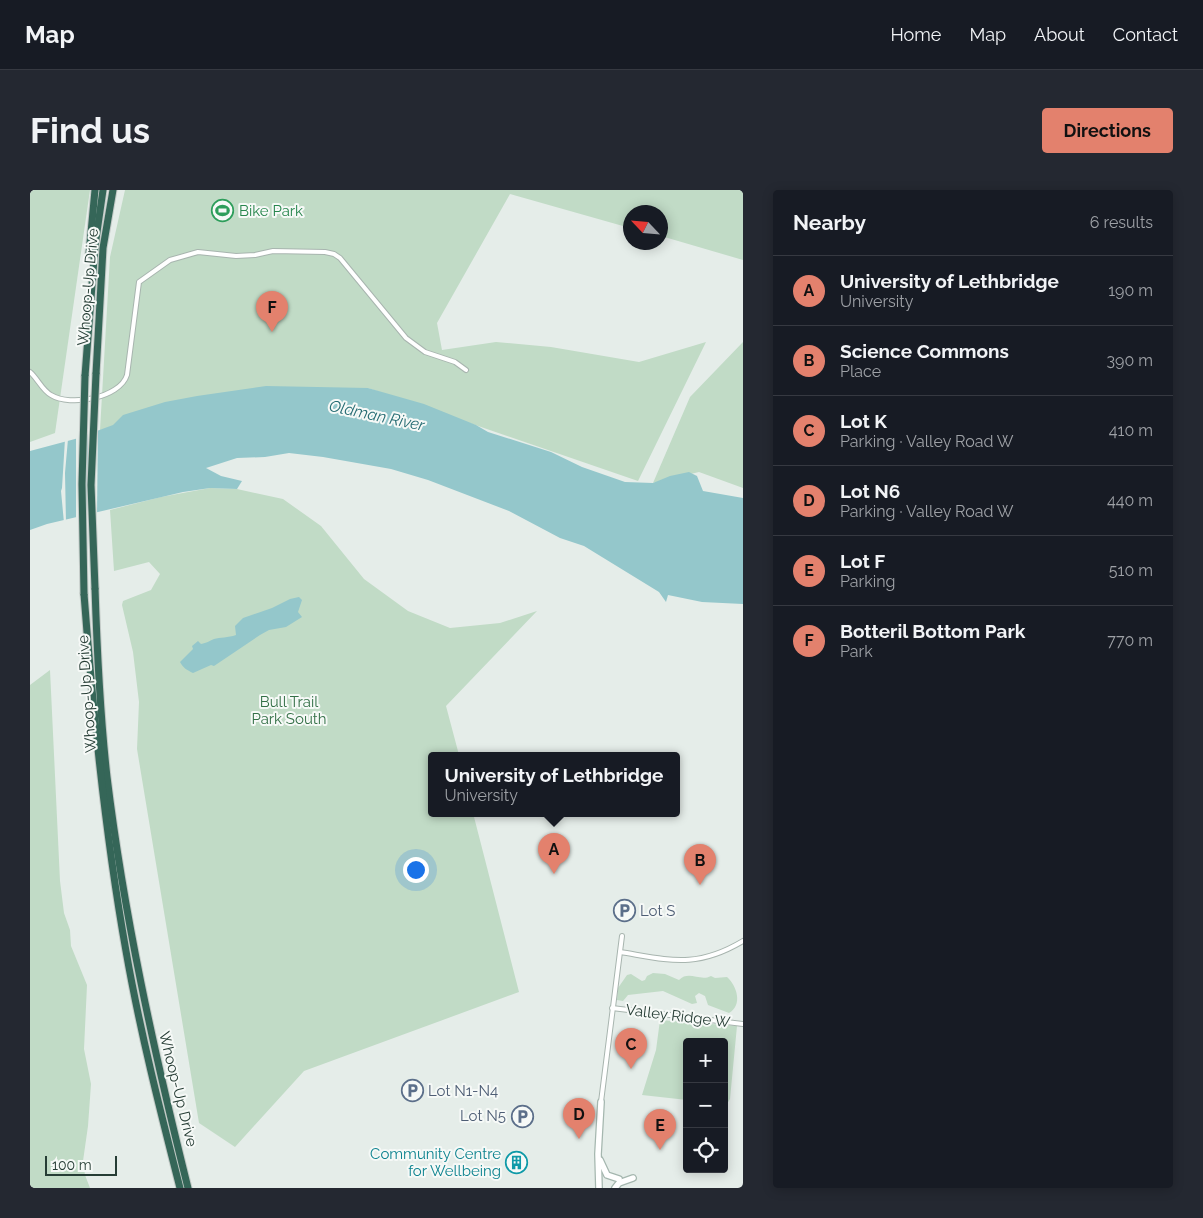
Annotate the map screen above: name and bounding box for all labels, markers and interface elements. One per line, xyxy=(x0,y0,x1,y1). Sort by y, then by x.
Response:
text: Map xyxy=(25,20,75,49)
text: Home xyxy=(890,24,941,45)
text: Map xyxy=(969,24,1006,45)
text: About xyxy=(1034,24,1085,45)
text: Contact xyxy=(1113,24,1178,45)
button: Directions xyxy=(1042,108,1173,153)
text: Find us xyxy=(30,110,150,151)
sports icon: Bike Park xyxy=(211,199,235,223)
place label: Bike Park xyxy=(239,202,303,220)
north arrow xyxy=(623,205,668,250)
text: Nearby xyxy=(793,210,866,235)
text: 6 results xyxy=(1090,213,1153,232)
street label: Whoop-Up Drive xyxy=(74,227,102,347)
text: University of Lethbridge xyxy=(840,270,1059,292)
text: A xyxy=(804,281,814,300)
text: 190 m xyxy=(1108,281,1153,300)
pin: F xyxy=(256,291,288,332)
text: University xyxy=(840,292,913,311)
text: Science Commons xyxy=(840,340,1009,362)
text: B xyxy=(804,351,814,370)
text: 390 m xyxy=(1107,351,1153,370)
text: Place xyxy=(840,362,881,381)
water label: Oldman River xyxy=(327,396,427,435)
text: Lot K xyxy=(840,410,887,432)
text: C xyxy=(804,421,814,440)
text: 410 m xyxy=(1109,421,1153,440)
text: Parking · Valley Road W xyxy=(840,432,1014,451)
text: Lot N6 xyxy=(840,480,900,502)
text: D xyxy=(803,491,815,510)
text: 440 m xyxy=(1107,491,1153,510)
text: Parking · Valley Road W xyxy=(840,502,1014,521)
text: Lot F xyxy=(840,550,885,572)
text: E xyxy=(804,561,814,580)
text: 510 m xyxy=(1109,561,1153,580)
text: Parking xyxy=(840,572,895,591)
text: Botteril Bottom Park xyxy=(840,620,1025,642)
text: F xyxy=(804,631,814,650)
text: 770 m xyxy=(1107,631,1153,650)
street label: Whoop-Up Drive xyxy=(74,634,100,753)
text: Park xyxy=(840,642,873,661)
park label: Bull Trail Park South xyxy=(251,693,327,728)
popup xyxy=(428,752,680,817)
text: University of Lethbridge xyxy=(445,764,663,786)
text: University xyxy=(445,786,518,805)
pin: A xyxy=(538,833,570,874)
pin: B xyxy=(684,844,716,885)
your location xyxy=(403,857,429,883)
parking icon: Lot S xyxy=(612,899,636,923)
place label: Lot S xyxy=(640,902,675,920)
street label: Valley Ridge W xyxy=(625,1001,732,1031)
pin: C xyxy=(615,1028,647,1069)
street label: Whoop-Up Drive xyxy=(155,1030,201,1149)
map controls xyxy=(683,1038,728,1173)
button: + xyxy=(683,1038,728,1083)
parking icon: Lot N1-N4 xyxy=(400,1079,424,1103)
place label: Lot N1-N4 xyxy=(428,1082,498,1100)
button: − xyxy=(683,1083,728,1128)
pin: D xyxy=(563,1098,595,1139)
parking icon: Lot N5 xyxy=(510,1104,534,1128)
place label: Lot N5 xyxy=(460,1107,506,1125)
pin: E xyxy=(644,1109,676,1150)
button: locate xyxy=(683,1128,728,1173)
place label: Community Centre for Wellbeing xyxy=(370,1145,501,1180)
building icon: Community Centre for Wellbeing xyxy=(505,1151,529,1175)
scale bar xyxy=(45,1153,118,1176)
text: 100 m xyxy=(52,1157,92,1173)

